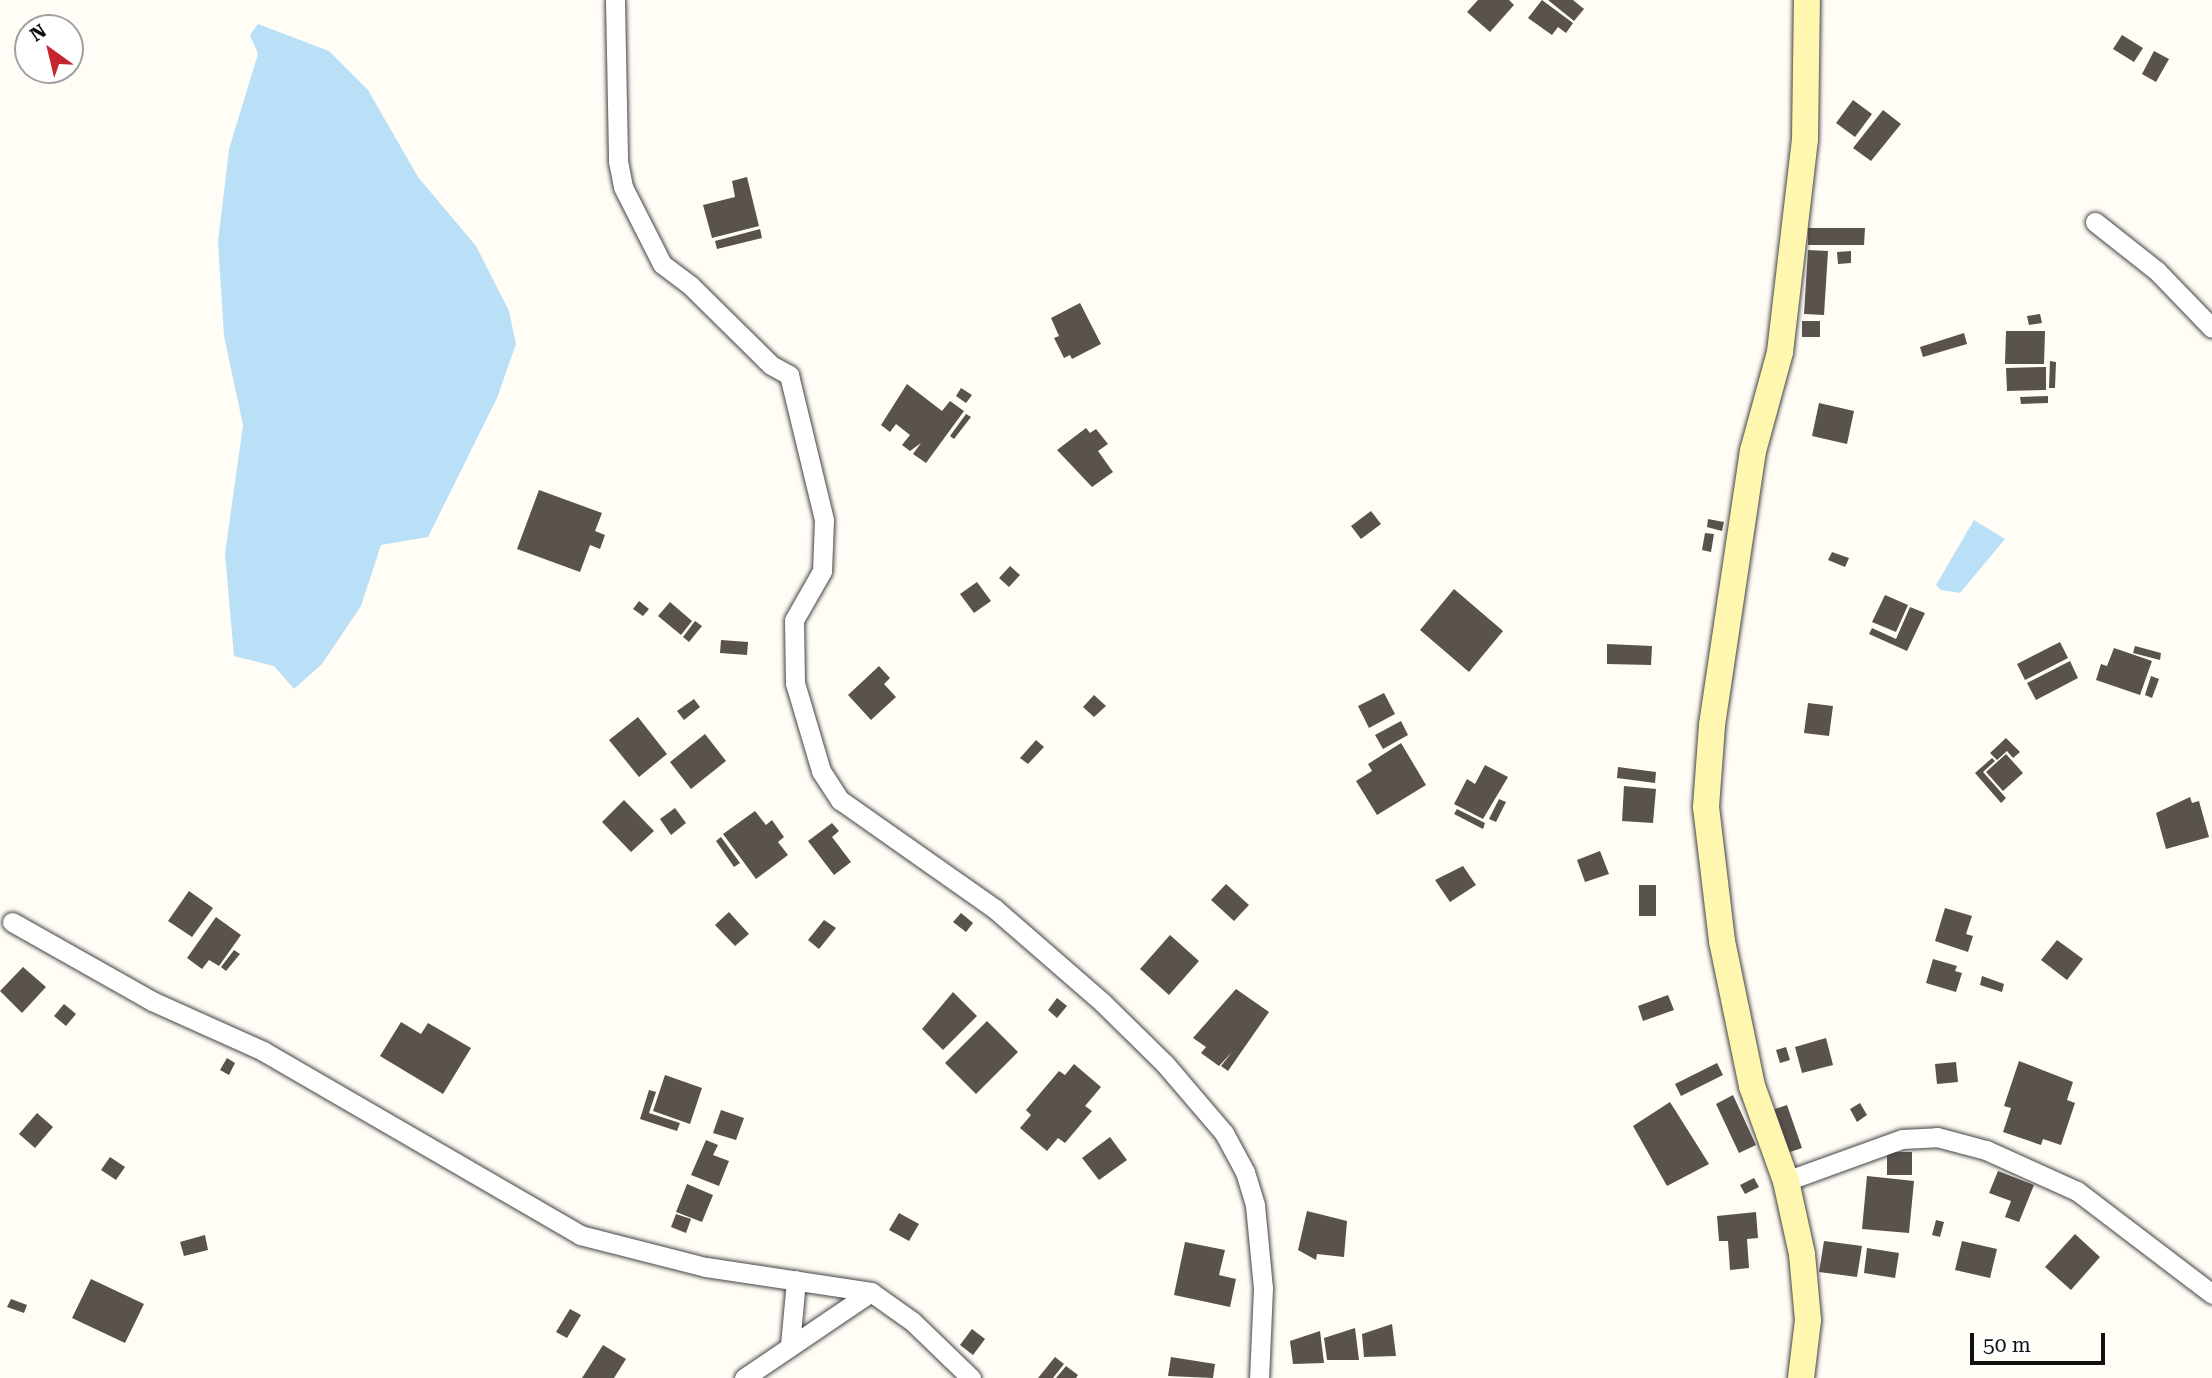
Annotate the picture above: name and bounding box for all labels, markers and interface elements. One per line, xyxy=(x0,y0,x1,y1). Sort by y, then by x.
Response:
north arrow xyxy=(14,14,84,84)
text: N xyxy=(26,19,51,46)
scale bar xyxy=(1974,1318,2109,1362)
text: 50 m xyxy=(1983,1333,2031,1357)

